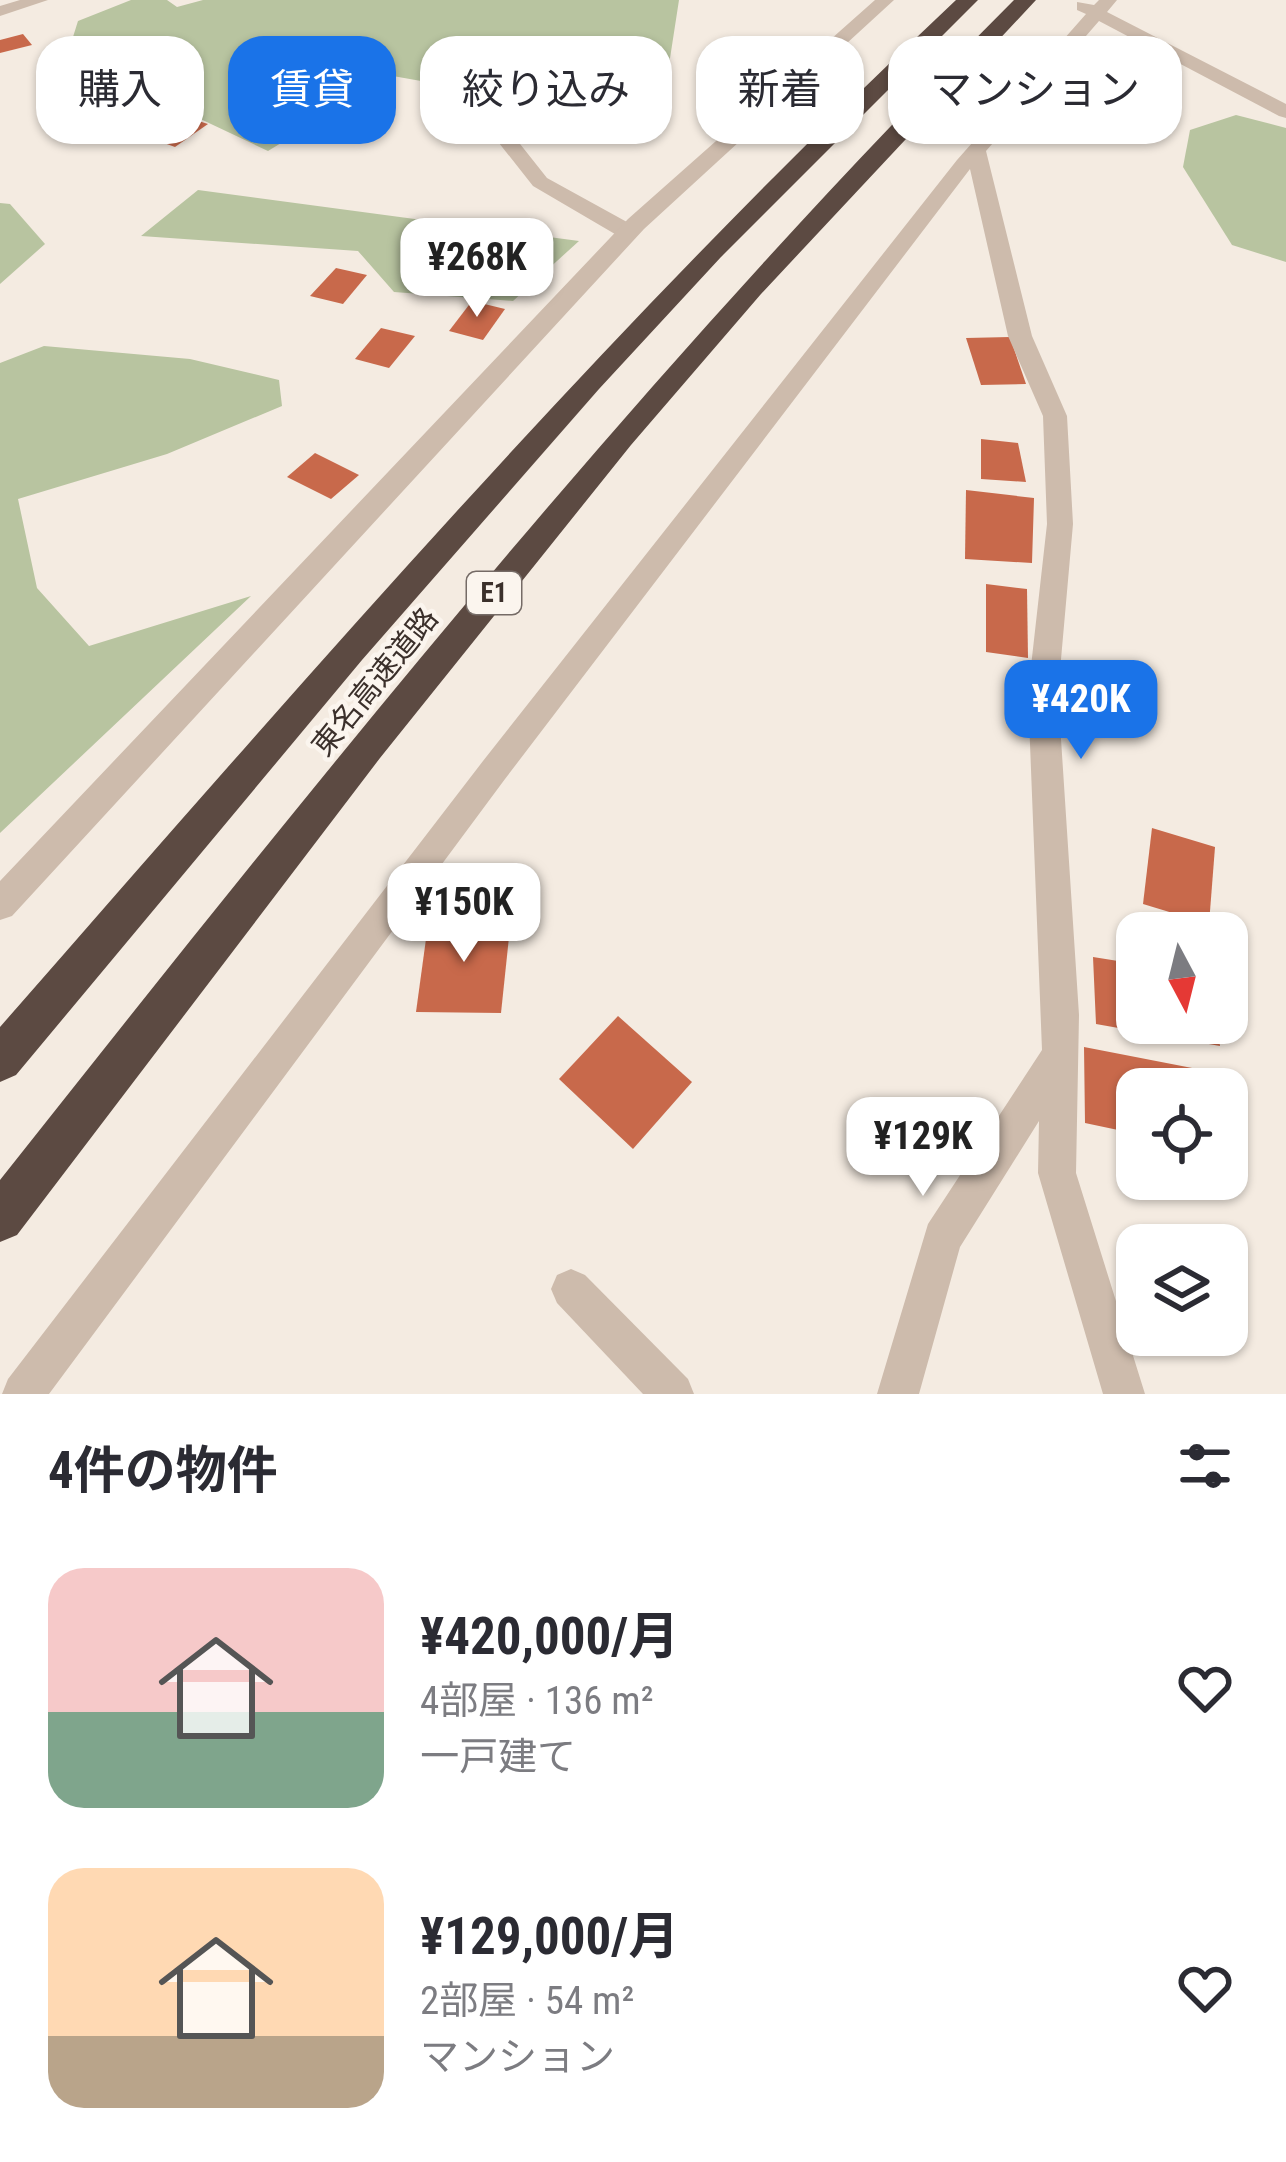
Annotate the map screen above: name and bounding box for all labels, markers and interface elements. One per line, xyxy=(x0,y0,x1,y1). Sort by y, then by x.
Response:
chip: 購入 xyxy=(36,36,204,144)
chip: 賃貸 xyxy=(228,36,396,144)
chip: 絞り込み xyxy=(420,36,672,144)
chip: 新着 xyxy=(696,36,864,144)
chip: マンション xyxy=(888,36,1182,144)
pin: ¥268K xyxy=(393,218,561,320)
text: ¥268K xyxy=(427,234,527,280)
road number: E1 xyxy=(467,572,521,614)
street label: 東名高速道路 xyxy=(304,601,445,763)
pin: ¥420K xyxy=(997,660,1165,762)
text: ¥420K xyxy=(1031,676,1131,722)
pin: ¥150K xyxy=(380,863,548,965)
text: ¥150K xyxy=(414,879,514,925)
north arrow xyxy=(1116,912,1248,1044)
map controls xyxy=(1116,912,1248,1356)
button: locate xyxy=(1116,1068,1248,1200)
pin: ¥129K xyxy=(839,1097,1007,1199)
text: ¥129K xyxy=(873,1113,973,1159)
button: layers xyxy=(1116,1224,1248,1356)
icon: filters xyxy=(1172,1433,1238,1499)
text: 4件の物件 xyxy=(48,1441,278,1500)
text: ¥420,000/月 xyxy=(420,1607,679,1666)
icon: home xyxy=(144,1616,288,1760)
icon: heart xyxy=(1172,1655,1238,1721)
text: 4部屋 · 136 m² xyxy=(420,1678,654,1724)
text: 一戸建て xyxy=(420,1734,576,1780)
text: ¥129,000/月 xyxy=(420,1907,679,1966)
icon: home xyxy=(144,1916,288,2060)
icon: heart xyxy=(1172,1955,1238,2021)
text: 2部屋 · 54 m² xyxy=(420,1978,634,2024)
text: マンション xyxy=(420,2034,615,2080)

